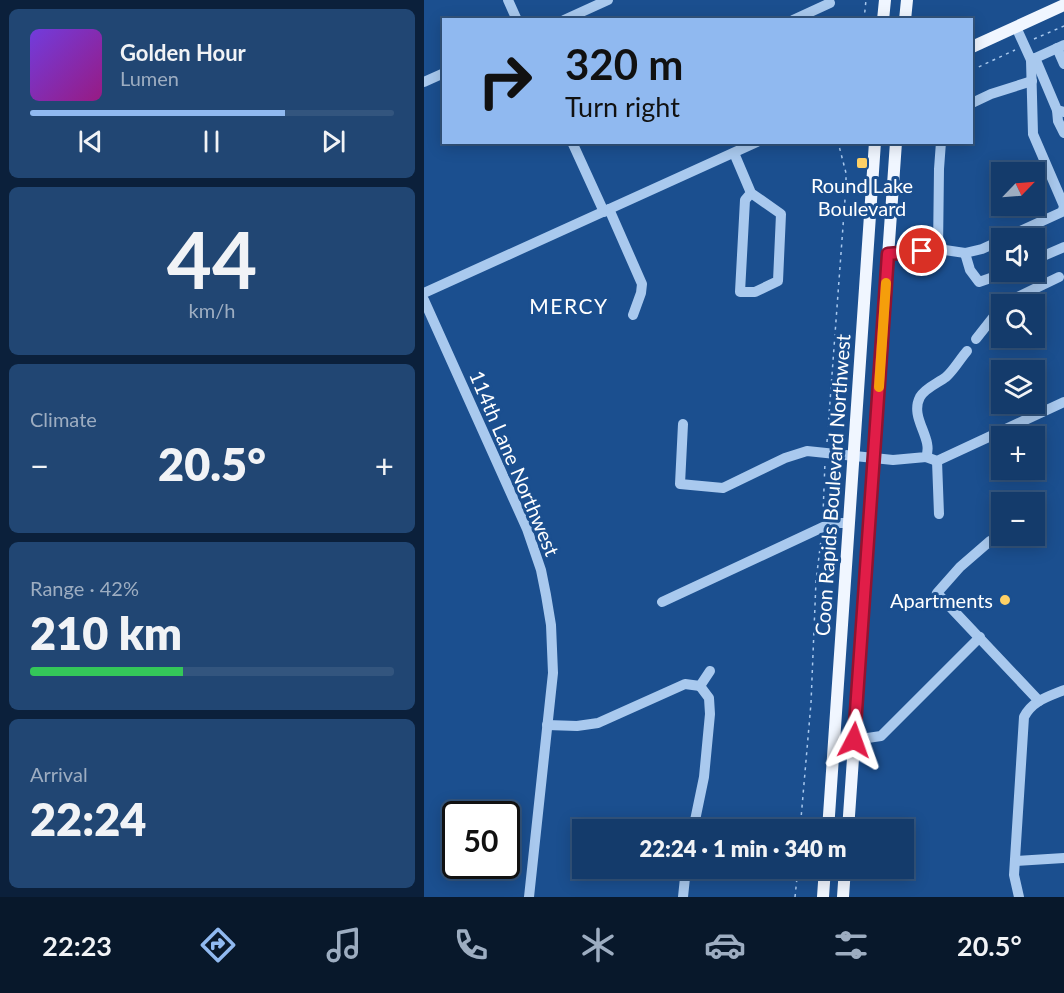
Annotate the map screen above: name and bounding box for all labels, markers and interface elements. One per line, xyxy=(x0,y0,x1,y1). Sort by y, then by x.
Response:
text: Golden Hour xyxy=(120,39,246,66)
text: 320 m xyxy=(565,39,683,89)
icon: right xyxy=(466,42,544,120)
text: Lumen xyxy=(120,66,179,90)
text: Turn right xyxy=(565,90,680,123)
icon: previous xyxy=(74,125,107,158)
icon: pause xyxy=(195,125,228,158)
icon: next xyxy=(317,125,350,158)
marker: Round Lake Boulevard xyxy=(855,156,869,170)
north arrow xyxy=(991,162,1045,216)
map controls xyxy=(991,162,1045,546)
place label: Round Lake Boulevard xyxy=(811,173,913,220)
text: 44 xyxy=(167,212,257,306)
pin xyxy=(896,225,947,276)
button: sound xyxy=(991,228,1045,282)
icon: arrive xyxy=(905,234,938,267)
district label: MERCY xyxy=(529,293,609,318)
button: search xyxy=(991,294,1045,348)
text: km/h xyxy=(189,298,235,322)
street label: Coon Rapids Boulevard Northwest xyxy=(809,333,855,637)
button: layers xyxy=(991,360,1045,414)
street label: 114th Lane Northwest xyxy=(465,367,565,559)
text: Climate xyxy=(30,407,97,431)
button: + xyxy=(991,426,1045,480)
text: 20.5° xyxy=(158,437,266,491)
text: − xyxy=(30,445,49,485)
text: + xyxy=(375,445,394,485)
button: − xyxy=(991,492,1045,546)
text: Range · 42% xyxy=(30,576,139,600)
place label: Apartments xyxy=(890,588,993,612)
marker: Apartments xyxy=(998,593,1012,607)
text: 210 km xyxy=(30,606,182,660)
position arrow xyxy=(822,708,886,772)
text: Arrival xyxy=(30,762,88,786)
text: 22:24 xyxy=(30,792,146,846)
speed limit sign: 50 xyxy=(442,801,520,879)
text: 22:24 · 1 min · 340 m xyxy=(640,835,846,862)
icon: directions xyxy=(197,924,239,966)
icon: music xyxy=(323,924,365,966)
icon: phone xyxy=(450,924,492,966)
icon: climate xyxy=(577,924,619,966)
icon: car xyxy=(704,924,746,966)
icon: filters xyxy=(830,924,872,966)
text: 22:23 xyxy=(42,929,112,962)
text: 20.5° xyxy=(957,929,1022,962)

